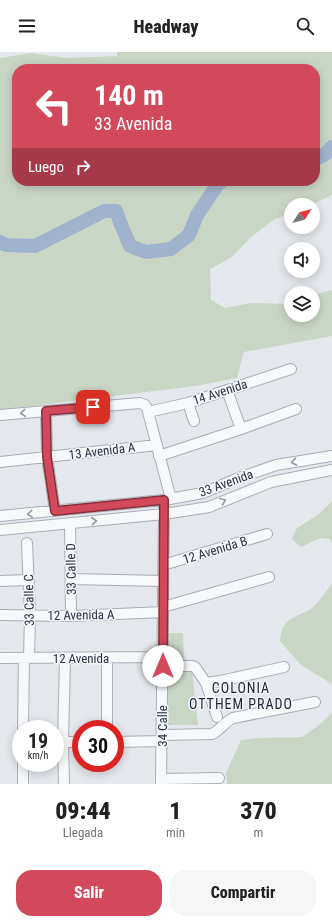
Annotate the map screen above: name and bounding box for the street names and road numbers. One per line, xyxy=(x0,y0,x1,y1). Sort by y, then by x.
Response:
street label: 14 Avenida xyxy=(191,376,249,408)
street label: 13 Avenida A xyxy=(68,439,137,463)
street label: 33 Avenida xyxy=(197,466,255,500)
street label: 12 Avenida B xyxy=(181,533,249,567)
street label: 33 Calle D xyxy=(63,543,79,595)
street label: 33 Calle C xyxy=(21,574,37,626)
street label: 12 Avenida A xyxy=(47,607,115,623)
street label: 12 Avenida xyxy=(53,651,109,666)
street label: 34 Calle xyxy=(155,705,170,747)

